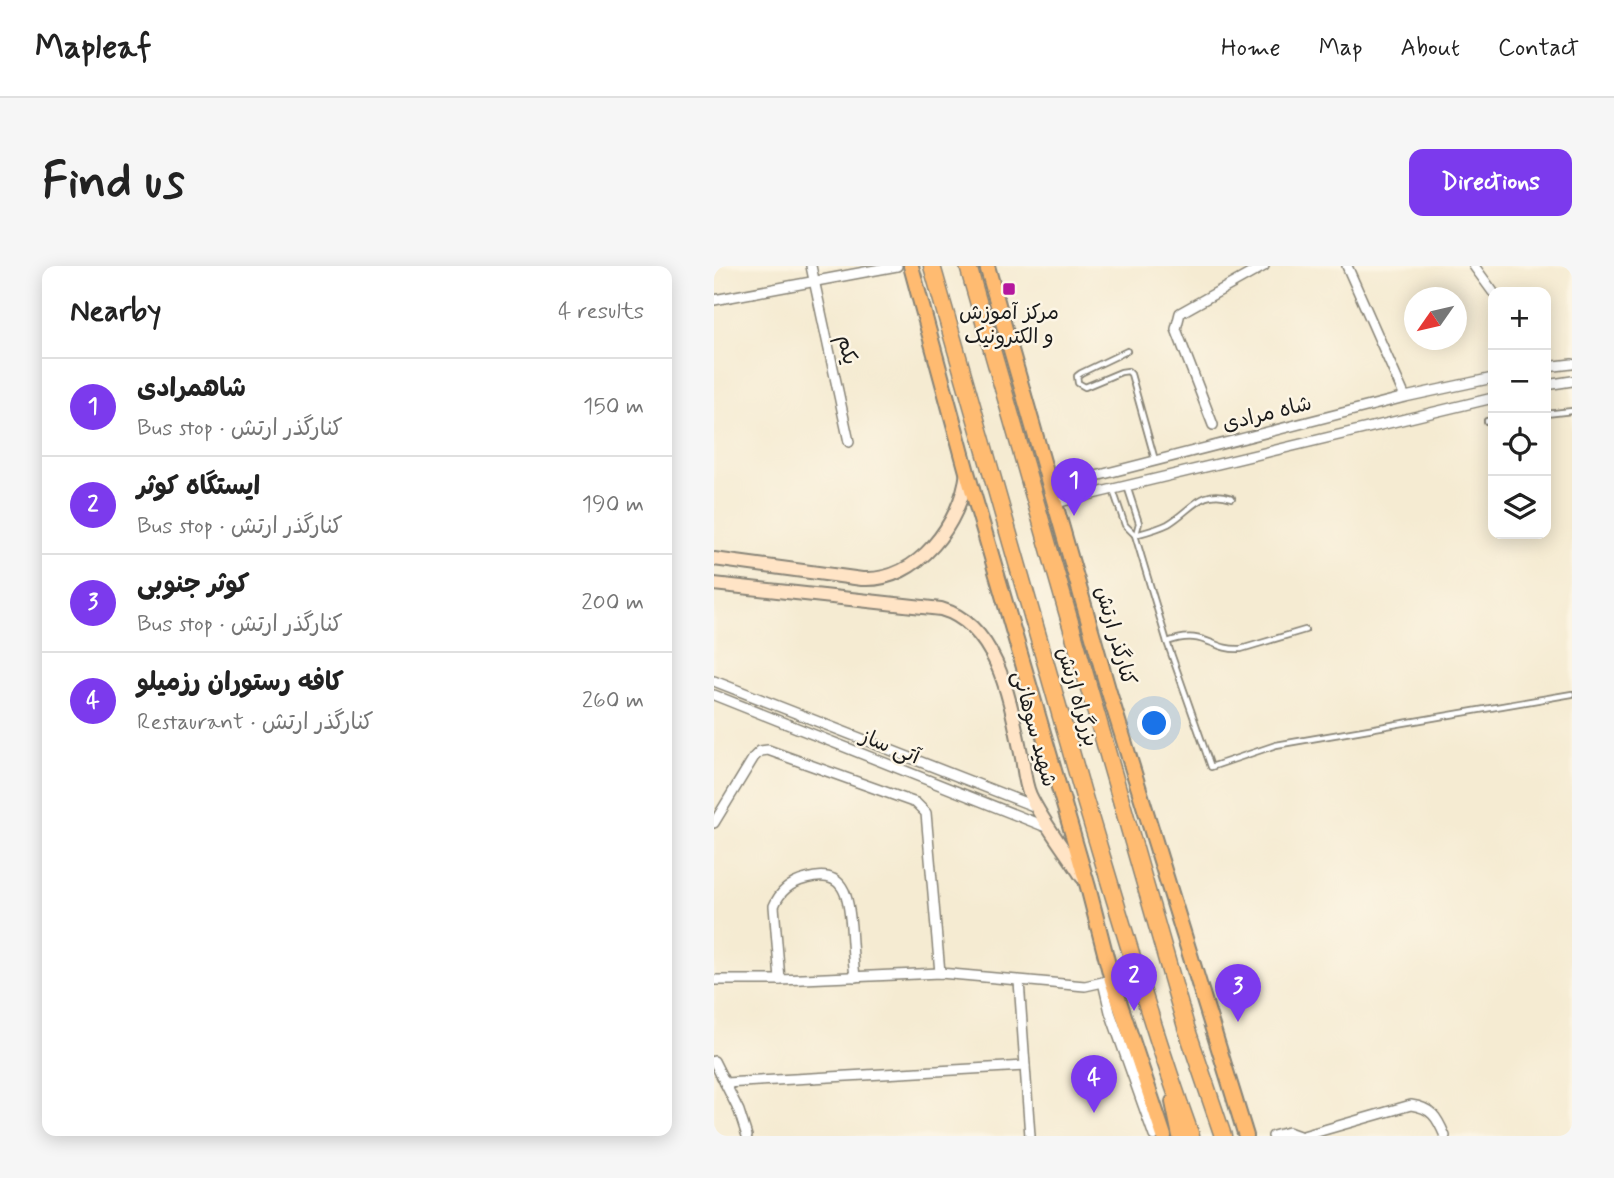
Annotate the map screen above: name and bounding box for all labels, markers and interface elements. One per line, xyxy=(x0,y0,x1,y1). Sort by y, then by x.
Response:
text: Mapleaf xyxy=(35,26,151,70)
text: Home xyxy=(1221,33,1281,64)
text: Map xyxy=(1319,33,1363,64)
text: About xyxy=(1401,33,1460,64)
text: Contact xyxy=(1498,33,1579,64)
button: Directions xyxy=(1409,149,1572,216)
text: Find us xyxy=(42,150,185,215)
marker: مرکز آموزش و الکترونیک xyxy=(1001,281,1017,297)
north arrow xyxy=(1404,287,1467,350)
map controls xyxy=(1488,287,1551,539)
button: + xyxy=(1488,287,1551,350)
text: Nearby xyxy=(70,292,161,331)
text: 4 results xyxy=(558,297,644,327)
place label: مرکز آموزش و الکترونیک xyxy=(959,299,1059,351)
street label: یکم xyxy=(829,333,864,368)
button: − xyxy=(1488,350,1551,413)
text: شاهمرادی xyxy=(137,372,246,406)
street label: شاه مرادی xyxy=(1219,389,1315,439)
text: 1 xyxy=(88,392,98,422)
text: 150 m xyxy=(583,392,644,422)
button: locate xyxy=(1488,413,1551,476)
text: Bus stop · کنارگذر ارتش xyxy=(137,414,343,444)
pin: 1 xyxy=(1051,458,1097,516)
text: ایستگاه کوثر xyxy=(137,470,260,504)
button: layers xyxy=(1488,476,1551,539)
text: 2 xyxy=(87,490,99,520)
text: 190 m xyxy=(582,490,644,520)
text: Bus stop · کنارگذر ارتش xyxy=(137,512,343,542)
text: کوثر جنوبی xyxy=(137,568,250,602)
street label: کنارگذر ارتش xyxy=(1087,583,1143,689)
text: 3 xyxy=(88,588,98,618)
text: 200 m xyxy=(581,588,644,618)
text: Bus stop · کنارگذر ارتش xyxy=(137,610,343,640)
street label: بزرگراه ارتش xyxy=(1049,644,1105,750)
text: کافه رستوران رزمیلو xyxy=(137,666,344,700)
street label: شهید سوهانی xyxy=(1005,668,1063,790)
text: 4 xyxy=(86,686,100,716)
text: 260 m xyxy=(582,686,644,716)
your location xyxy=(1137,706,1171,740)
text: Restaurant · کنارگذر ارتش xyxy=(137,708,374,738)
street label: آتی ساز xyxy=(854,722,925,772)
pin: 2 xyxy=(1111,953,1157,1011)
pin: 3 xyxy=(1215,964,1261,1022)
pin: 4 xyxy=(1071,1055,1117,1113)

